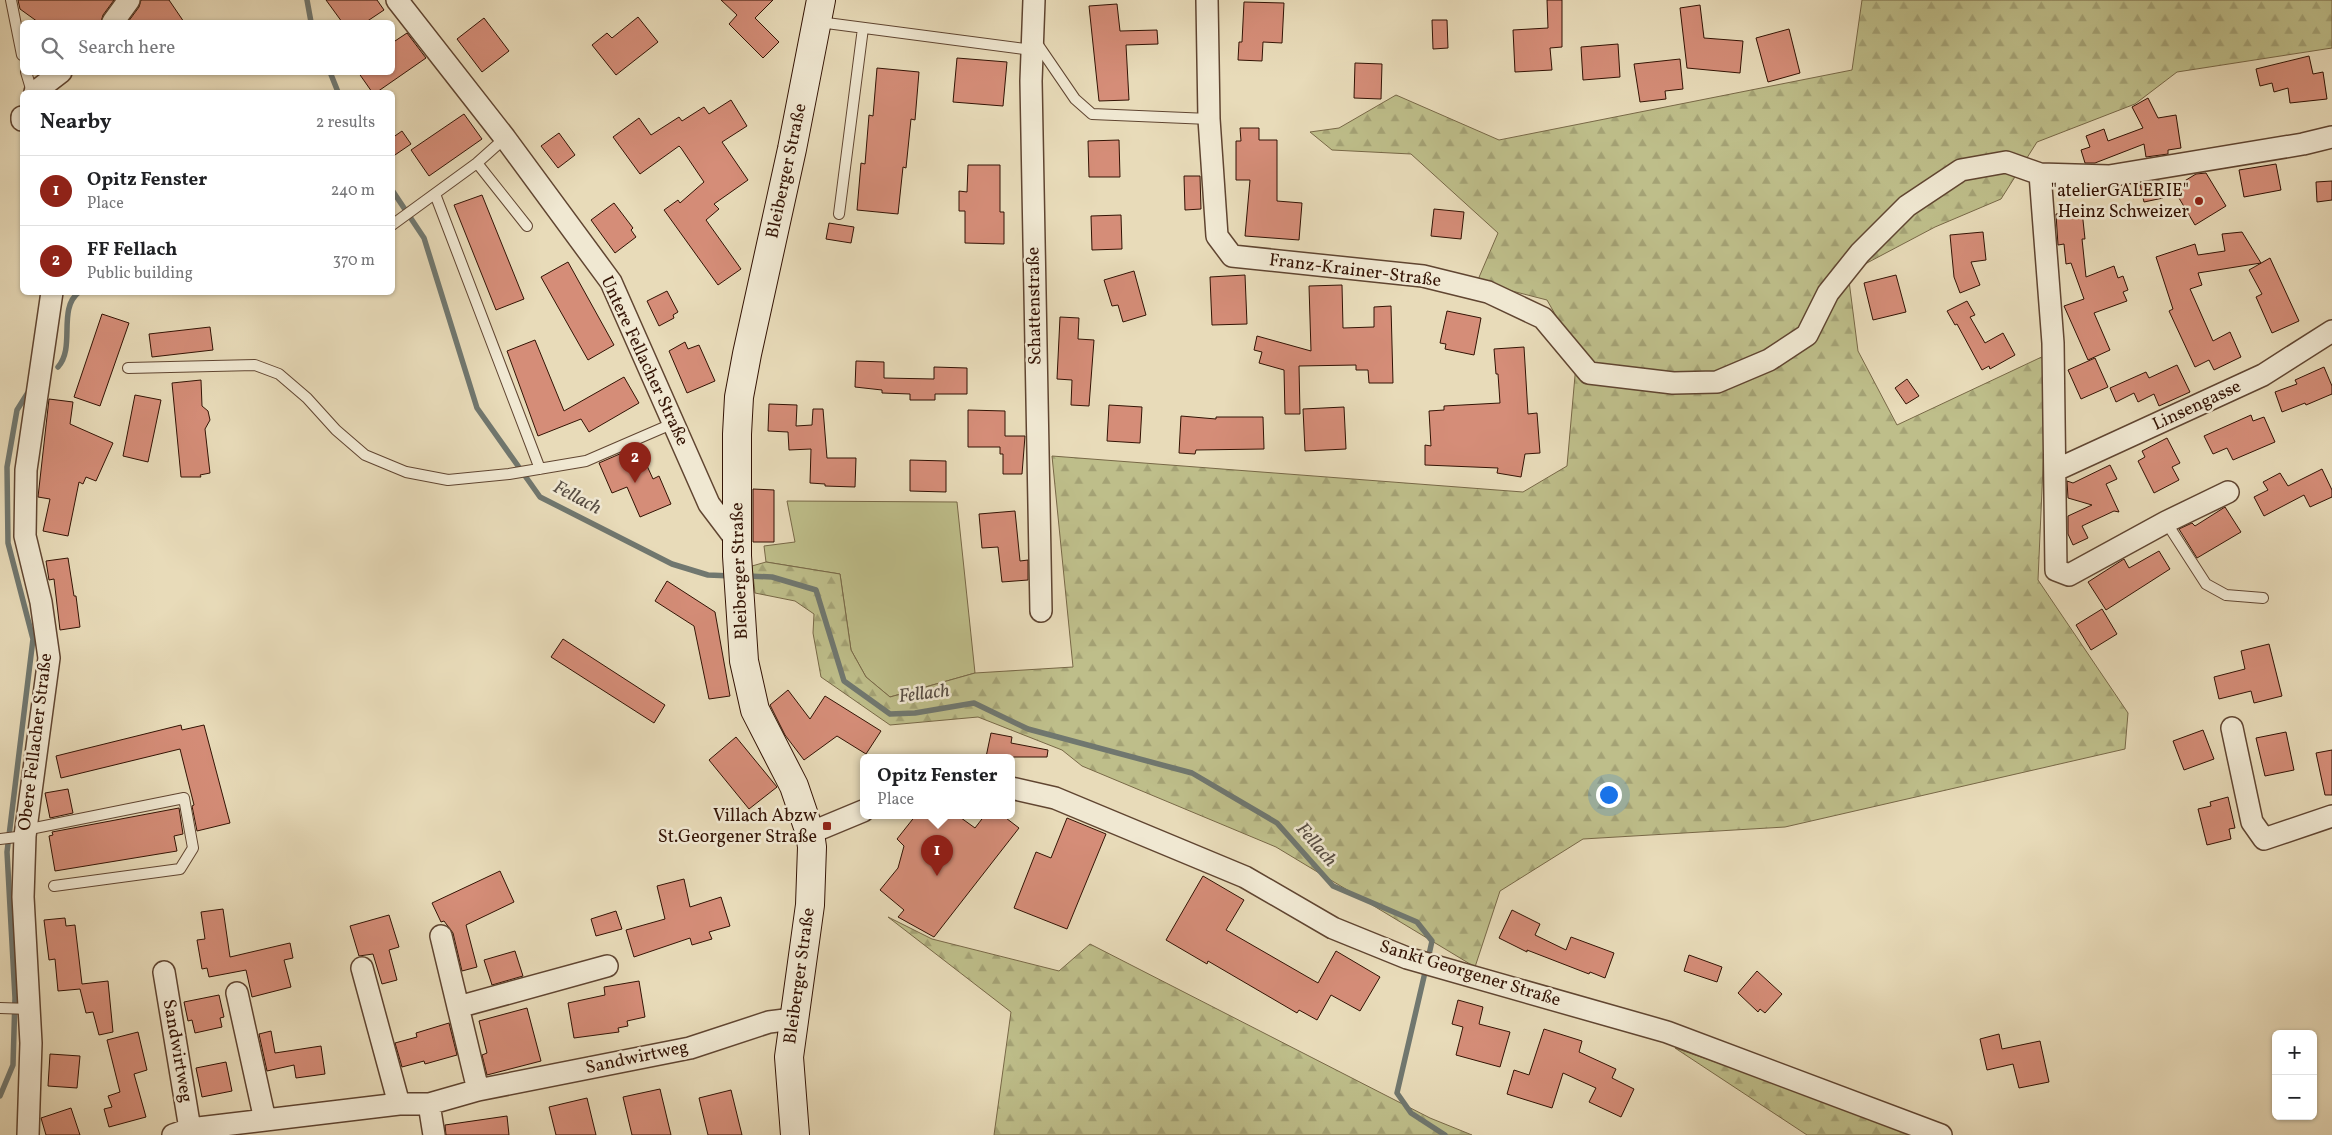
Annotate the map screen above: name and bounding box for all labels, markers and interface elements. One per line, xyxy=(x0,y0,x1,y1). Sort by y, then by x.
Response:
search box xyxy=(20,20,395,75)
icon: search xyxy=(38,34,66,62)
text: Search here xyxy=(78,35,175,61)
street label: Bleiberger Straße xyxy=(760,101,814,241)
text: Nearby xyxy=(40,108,111,137)
text: 2 results xyxy=(316,112,375,134)
text: Opitz Fenster xyxy=(87,167,207,193)
place label: "atelierGALERIE" Heinz Schweizer xyxy=(2051,179,2189,225)
text: 1 xyxy=(53,180,59,202)
text: 240 m xyxy=(331,180,375,202)
text: Place xyxy=(87,193,124,215)
marker: "atelierGALERIE" Heinz Schweizer xyxy=(2193,195,2205,207)
text: FF Fellach xyxy=(87,237,178,263)
street label: Schattenstraße xyxy=(1021,247,1049,365)
street label: Franz-Krainer-Straße xyxy=(1267,248,1443,294)
text: 2 xyxy=(52,250,60,272)
text: 370 m xyxy=(333,250,375,272)
text: Public building xyxy=(87,263,193,285)
street label: Untere Fellacher Straße xyxy=(594,272,694,450)
street label: Linsengasse xyxy=(2149,375,2245,437)
pin: 2 xyxy=(619,442,651,483)
water label: Fellach xyxy=(548,474,606,522)
street label: Bleiberger Straße xyxy=(725,502,755,640)
street label: Obere Fellacher Straße xyxy=(13,652,59,832)
water label: Fellach xyxy=(897,678,951,710)
popup xyxy=(860,754,1015,819)
text: Opitz Fenster xyxy=(877,763,998,789)
your location xyxy=(1596,782,1622,808)
text: Place xyxy=(877,789,914,811)
place label: Villach Abzw St.Georgener Straße xyxy=(658,804,817,850)
water label: Fellach xyxy=(1289,817,1343,873)
marker: Villach Abzw St.Georgener Straße xyxy=(821,820,833,832)
pin: 1 xyxy=(921,835,953,876)
street label: Bleiberger Straße xyxy=(778,906,822,1046)
street label: Sankt Georgener Straße xyxy=(1376,935,1564,1013)
street label: Sandwirtweg xyxy=(156,997,198,1105)
map controls xyxy=(2272,1030,2317,1120)
button: + xyxy=(2272,1030,2317,1075)
street label: Sandwirtweg xyxy=(583,1035,691,1081)
button: − xyxy=(2272,1075,2317,1120)

